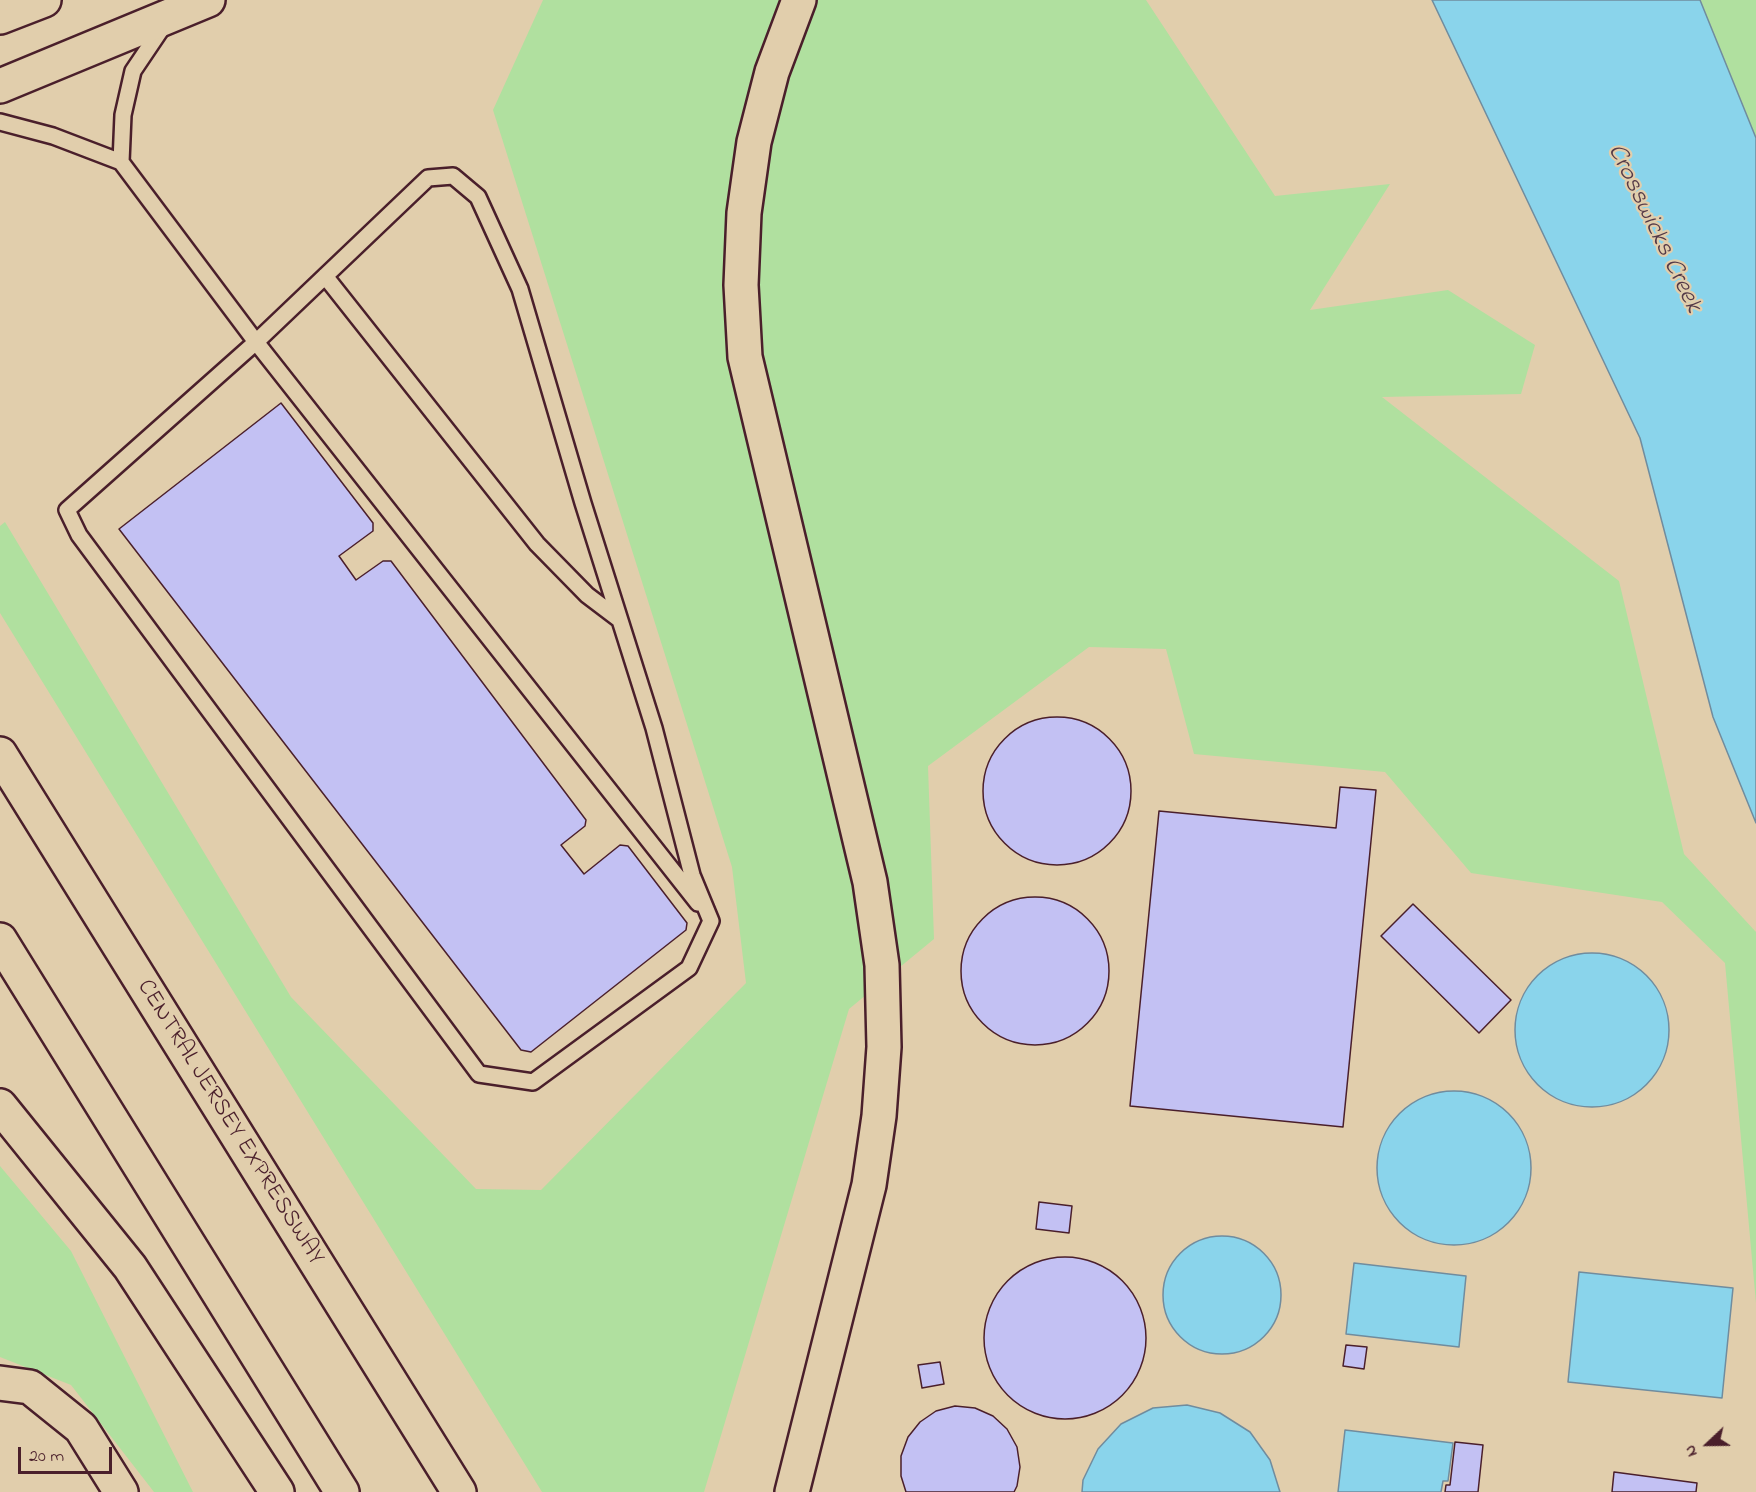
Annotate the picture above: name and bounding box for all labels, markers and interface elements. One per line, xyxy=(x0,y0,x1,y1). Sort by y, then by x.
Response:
water label: Crosswicks Creek xyxy=(1599,140,1707,318)
street label: CENTRAL JERSEY EXPRESSWAY xyxy=(129,975,329,1271)
north arrow xyxy=(1678,1414,1738,1474)
scale bar xyxy=(21,1435,116,1473)
text: N xyxy=(1678,1441,1704,1460)
text: 20 m xyxy=(29,1444,64,1470)

